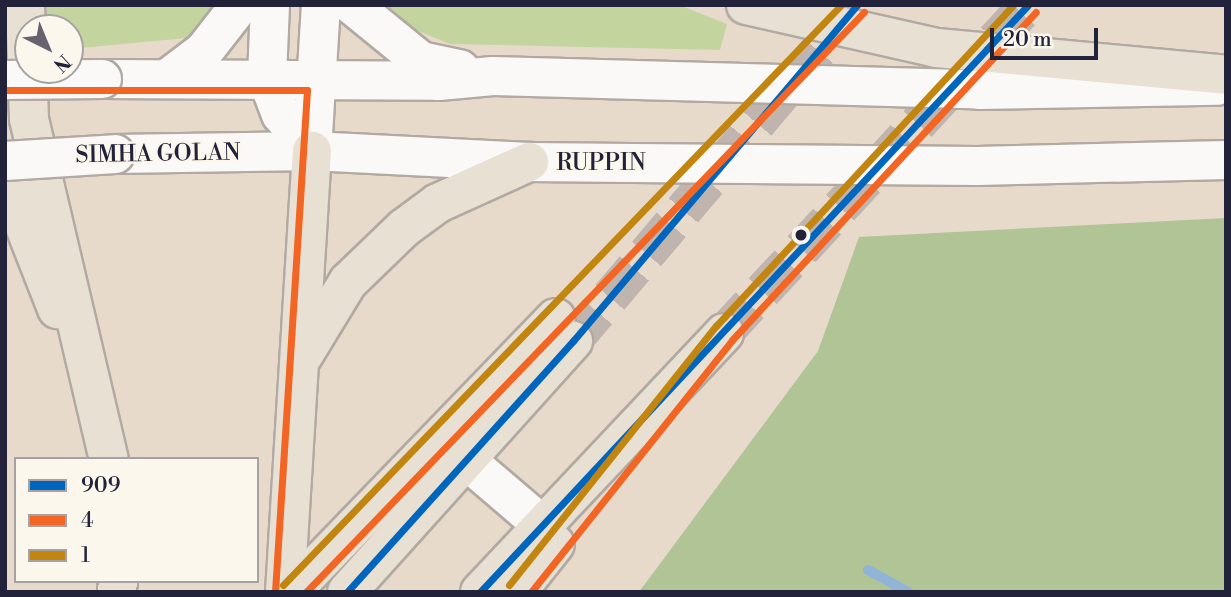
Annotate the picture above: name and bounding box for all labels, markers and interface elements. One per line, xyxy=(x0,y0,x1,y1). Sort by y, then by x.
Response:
north arrow xyxy=(14,14,84,84)
scale bar xyxy=(993,14,1102,58)
text: 20 m xyxy=(1003,27,1052,53)
text: N xyxy=(48,49,76,77)
street label: SIMHA GOLAN xyxy=(75,139,241,169)
street label: RUPPIN xyxy=(556,149,646,177)
unlabelled marker xyxy=(794,228,808,242)
legend xyxy=(14,457,259,583)
text: 909 xyxy=(81,473,120,499)
text: 4 xyxy=(81,508,94,534)
text: 1 xyxy=(81,543,90,569)

